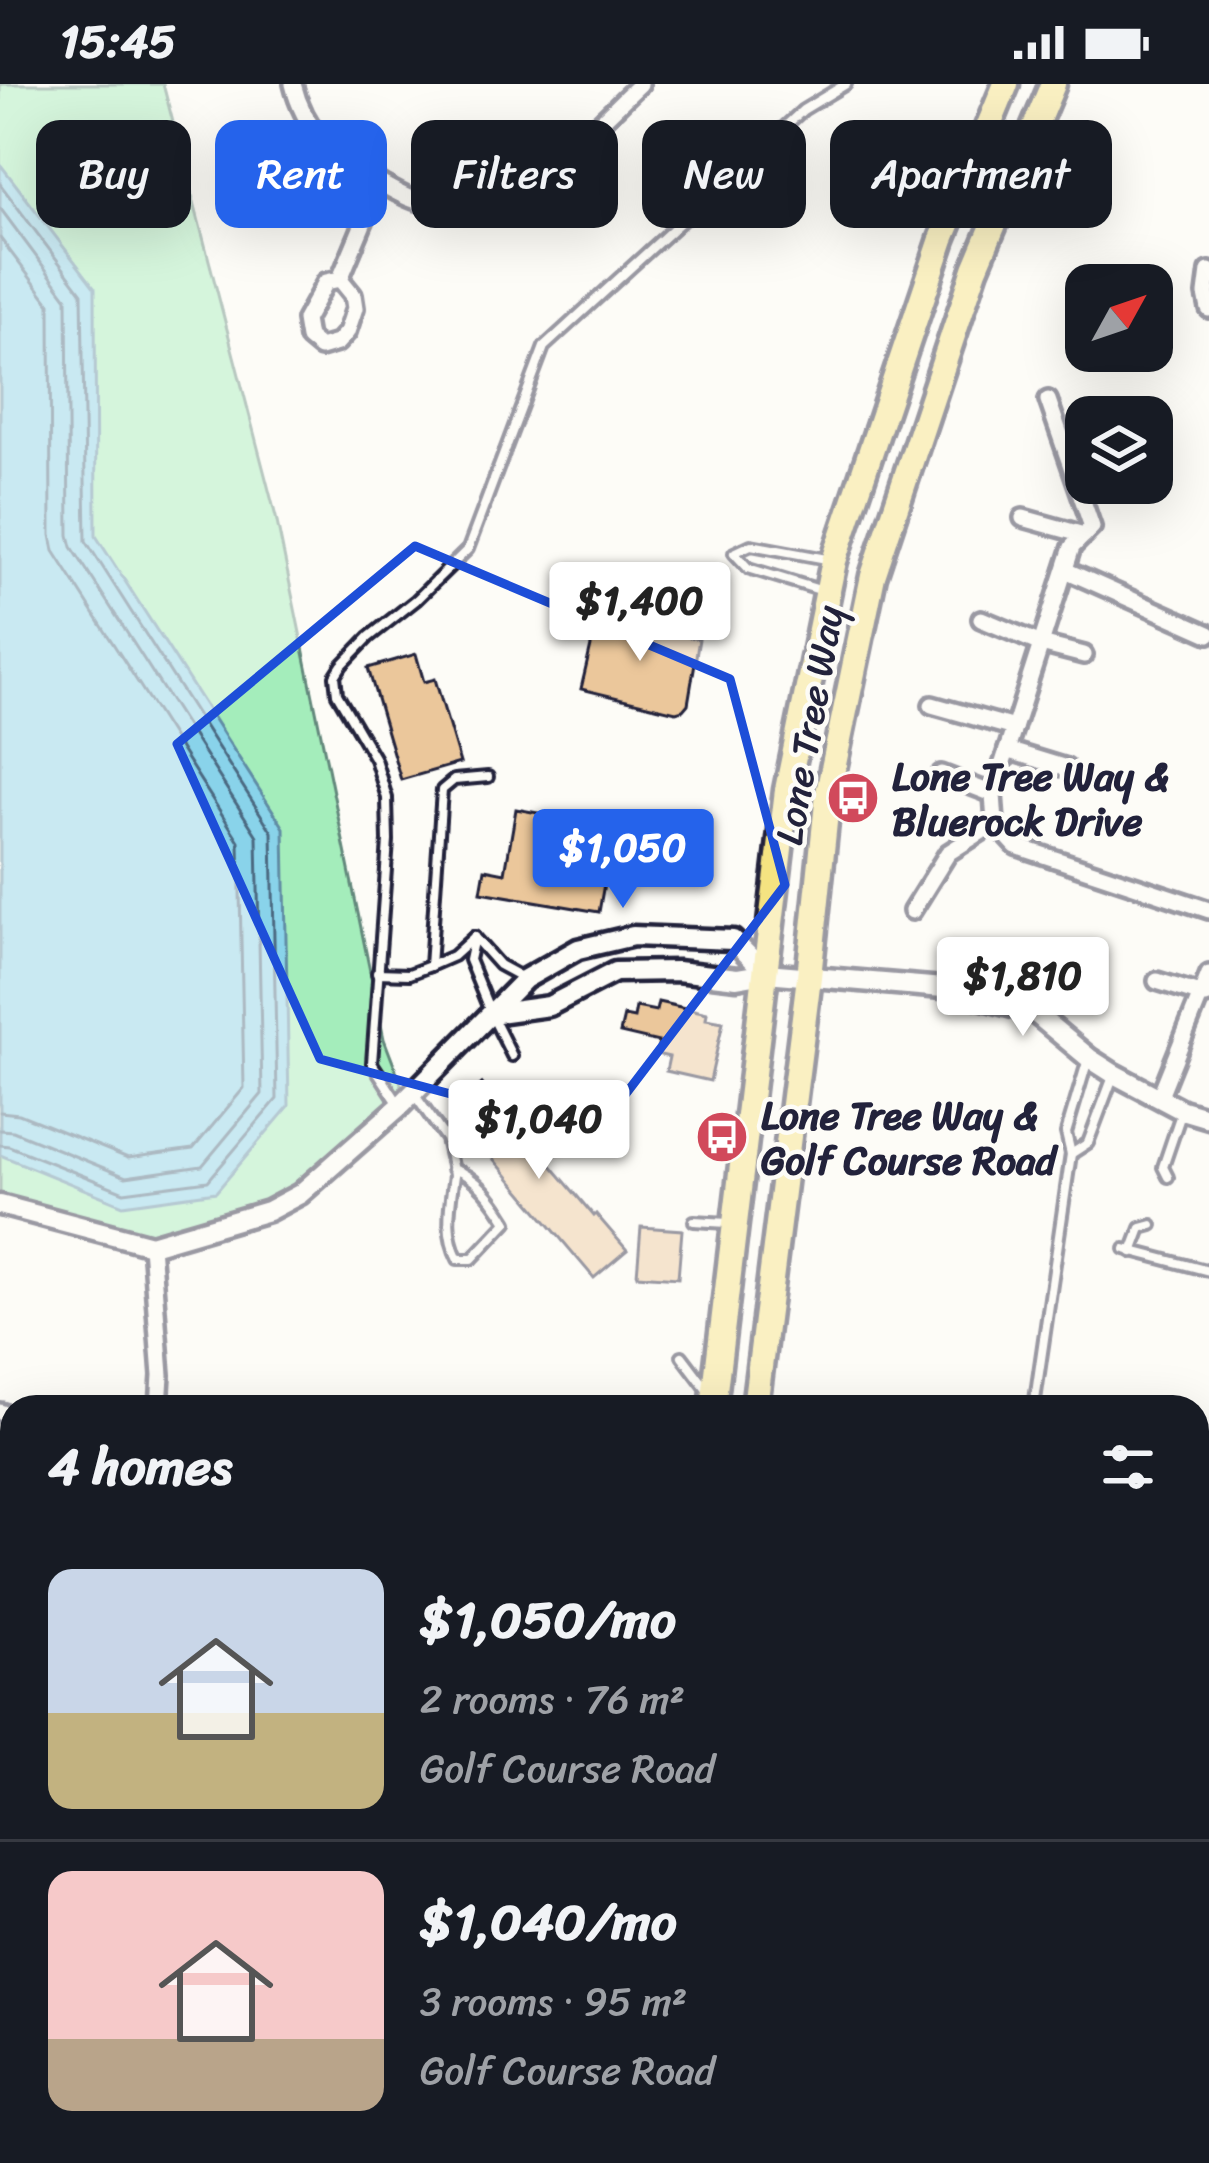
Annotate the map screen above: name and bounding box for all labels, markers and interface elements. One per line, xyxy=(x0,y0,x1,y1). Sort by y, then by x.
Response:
text: 15:45 xyxy=(60,2,176,82)
chip: Buy xyxy=(36,120,191,228)
chip: Rent xyxy=(215,120,387,228)
chip: Filters xyxy=(411,120,618,228)
chip: New xyxy=(642,120,806,228)
chip: Apartment xyxy=(830,120,1112,228)
north arrow xyxy=(1065,264,1173,372)
map controls xyxy=(1065,264,1173,504)
button: layers xyxy=(1065,396,1173,504)
pin: $1,400 xyxy=(542,562,738,664)
text: $1,400 xyxy=(576,566,704,635)
street label: Lone Tree Way xyxy=(754,600,864,850)
place label: Lone Tree Way & Bluerock Drive xyxy=(892,742,1169,856)
bus stop icon: Lone Tree Way & Bluerock Drive xyxy=(825,770,881,826)
pin: $1,050 xyxy=(525,809,721,911)
text: $1,050 xyxy=(560,813,686,882)
pin: $1,810 xyxy=(925,937,1121,1039)
text: $1,810 xyxy=(964,941,1082,1010)
pin: $1,040 xyxy=(441,1080,637,1182)
place label: Lone Tree Way & Golf Course Road xyxy=(761,1081,1060,1195)
text: $1,040 xyxy=(475,1084,603,1153)
bus stop icon: Lone Tree Way & Golf Course Road xyxy=(694,1109,750,1165)
text: 4 homes xyxy=(48,1422,232,1512)
icon: filters xyxy=(1095,1434,1161,1500)
text: $1,050/mo xyxy=(420,1575,676,1665)
icon: home xyxy=(144,1617,288,1761)
text: 2 rooms · 76 m² xyxy=(420,1665,685,1734)
text: Golf Course Road xyxy=(420,1734,715,1803)
text: $1,040/mo xyxy=(420,1877,677,1967)
icon: home xyxy=(144,1919,288,2063)
text: 3 rooms · 95 m² xyxy=(420,1967,687,2036)
text: Golf Course Road xyxy=(420,2036,715,2105)

